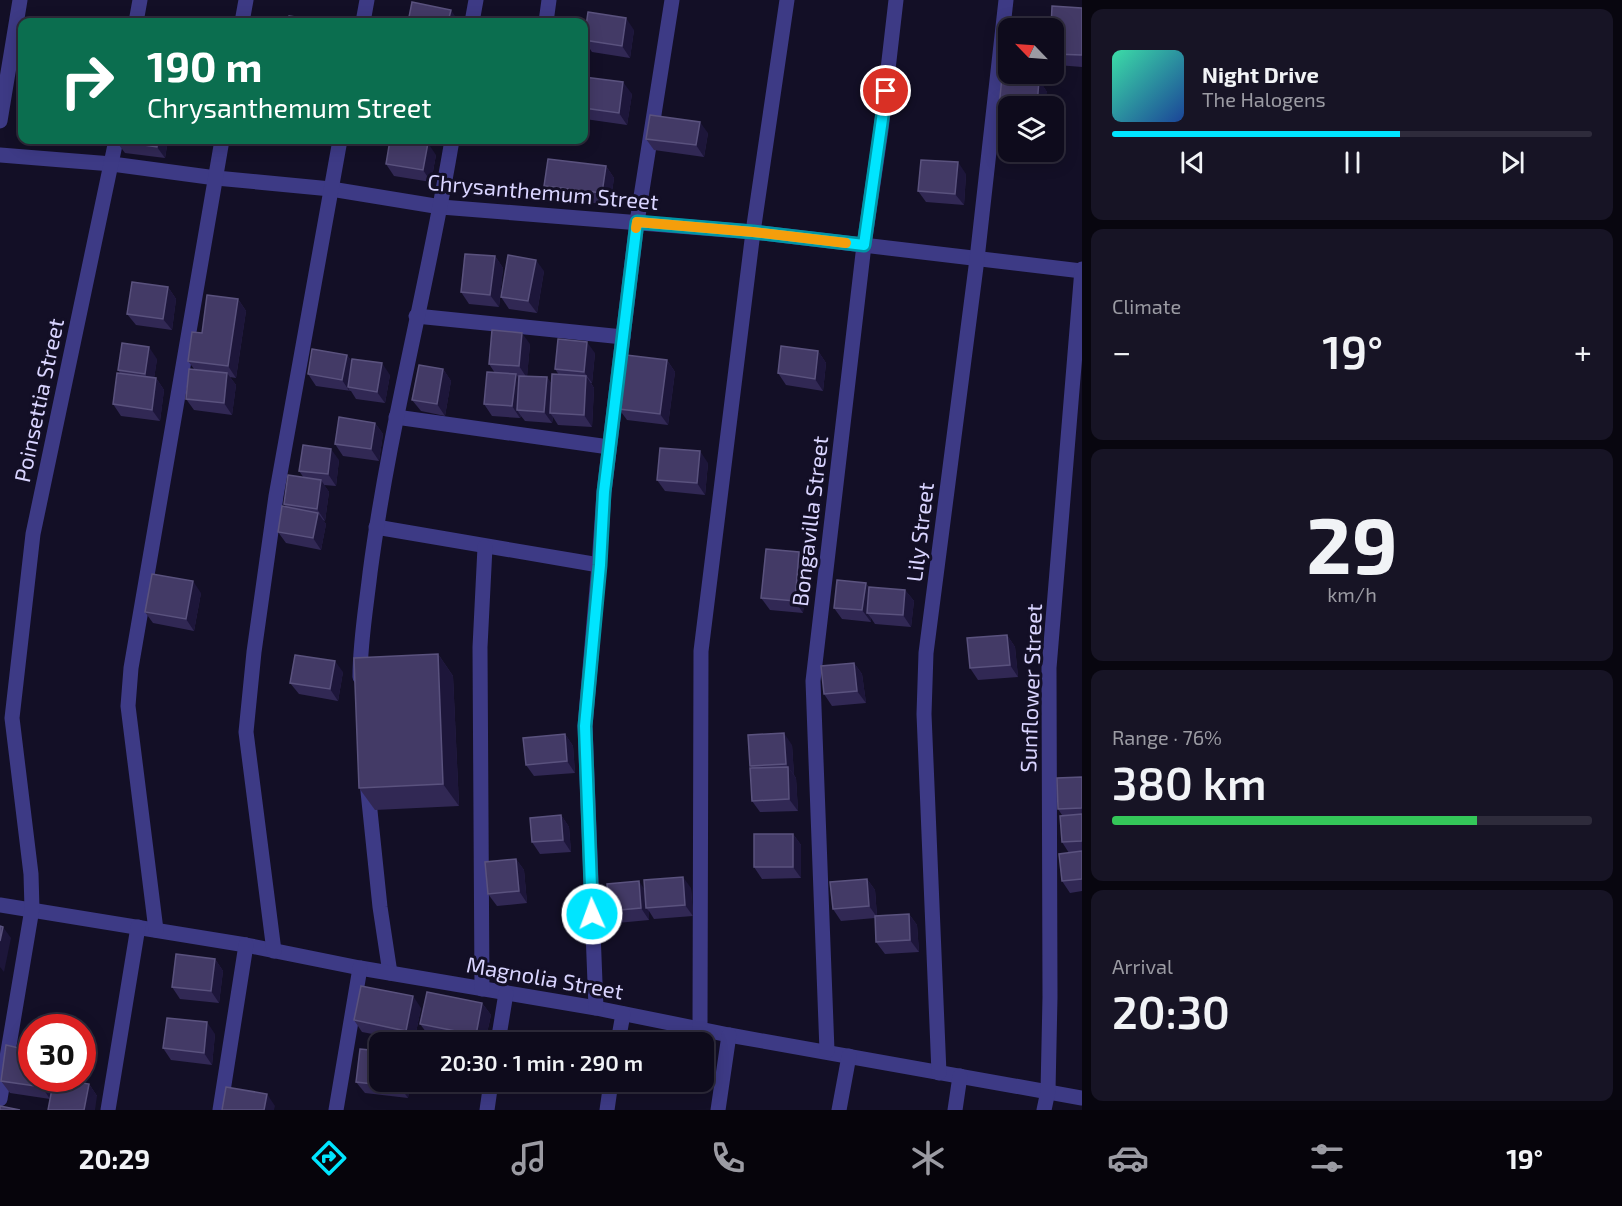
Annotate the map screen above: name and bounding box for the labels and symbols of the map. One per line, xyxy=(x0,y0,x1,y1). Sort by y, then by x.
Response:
north arrow xyxy=(998,18,1064,84)
pin xyxy=(860,65,911,116)
street label: Chrysanthemum Street xyxy=(426,168,660,214)
street label: Poinsettia Street xyxy=(8,316,68,484)
street label: Bongavilla Street xyxy=(786,434,832,608)
street label: Lily Street xyxy=(900,481,938,583)
street label: Sunflower Street xyxy=(1014,603,1046,773)
position arrow xyxy=(560,882,624,946)
street label: Magnolia Street xyxy=(464,950,626,1004)
speed limit sign: 30 xyxy=(18,1014,96,1092)

